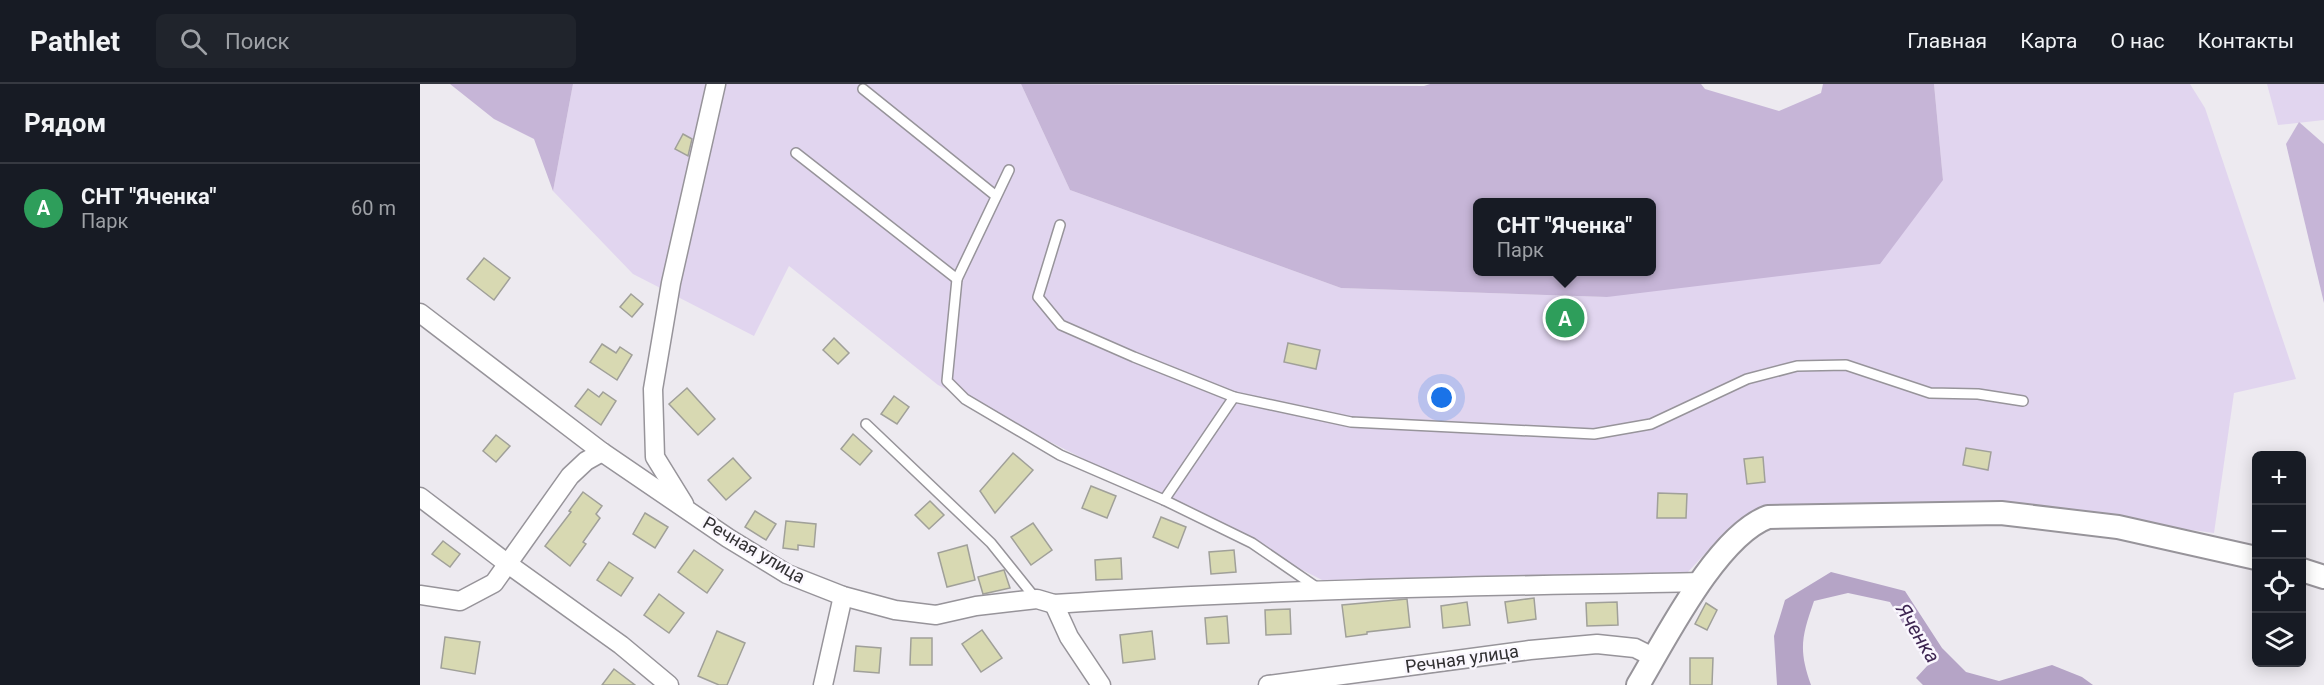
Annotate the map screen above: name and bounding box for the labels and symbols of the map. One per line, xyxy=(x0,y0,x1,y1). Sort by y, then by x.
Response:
pin: A xyxy=(1546,296,1584,340)
your location xyxy=(1427,383,1456,412)
street label: Речная улица xyxy=(699,512,809,587)
water label: Яченка xyxy=(1890,598,1945,667)
street label: Речная улица xyxy=(1404,640,1520,677)

